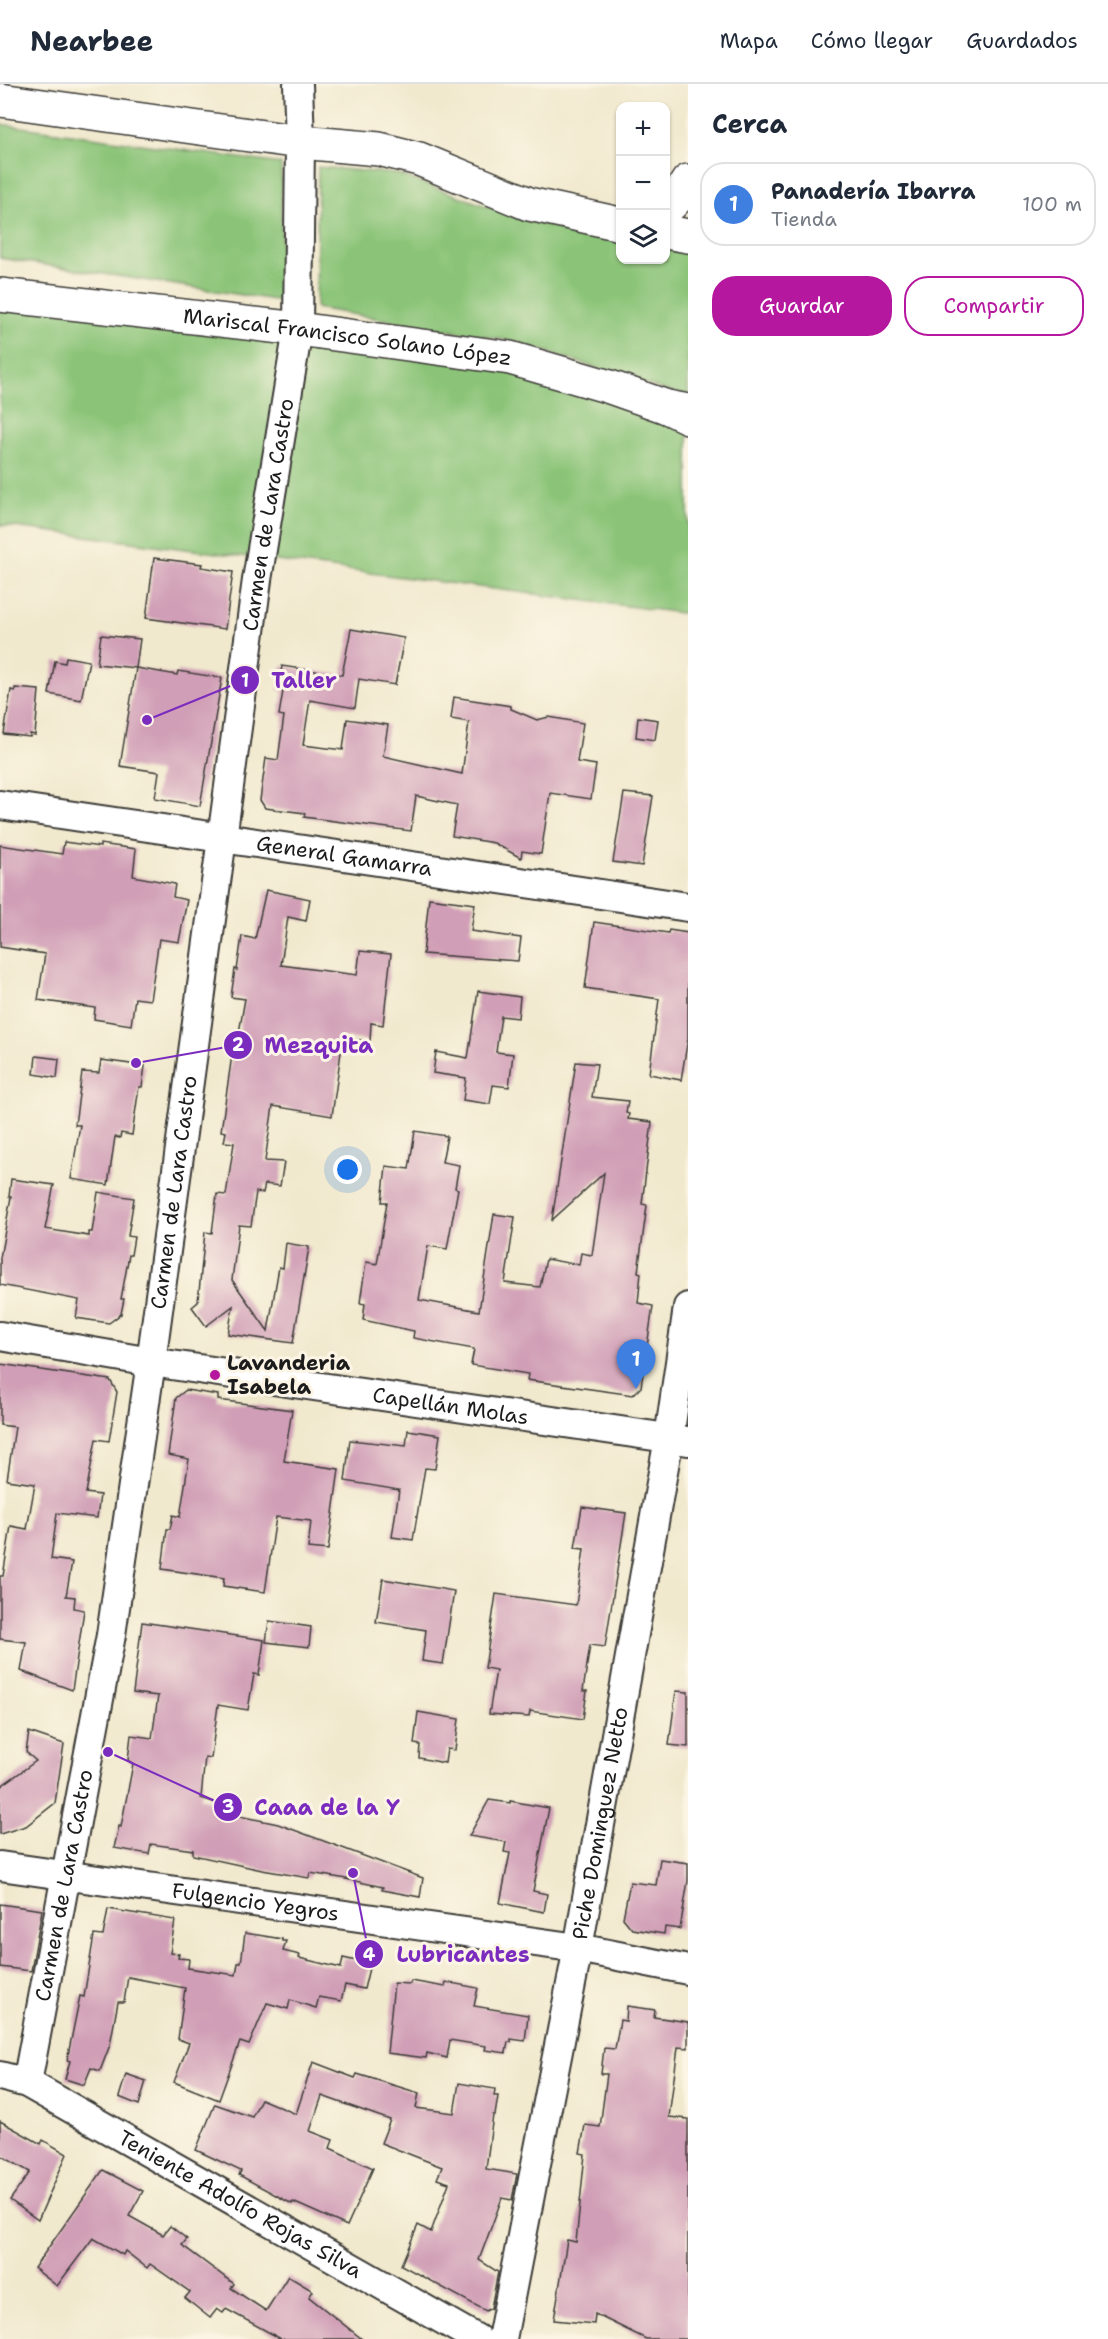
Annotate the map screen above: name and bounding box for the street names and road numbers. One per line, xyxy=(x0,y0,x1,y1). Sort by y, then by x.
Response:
street label: Mariscal Francisco Solano López xyxy=(182,302,514,372)
street label: Carmen de Lara Castro xyxy=(236,396,300,633)
street label: General Gamarra xyxy=(254,829,434,883)
street label: Carmen de Lara Castro xyxy=(144,1074,204,1311)
street label: Capellán Molas xyxy=(371,1381,530,1431)
street label: Piche Dominguez Netto xyxy=(566,1705,635,1942)
street label: Carmen de Lara Castro xyxy=(29,1767,100,2004)
street label: Fulgencio Yegros xyxy=(170,1877,341,1928)
street label: Teniente Adolfo Rojas Silva xyxy=(113,2124,367,2285)

